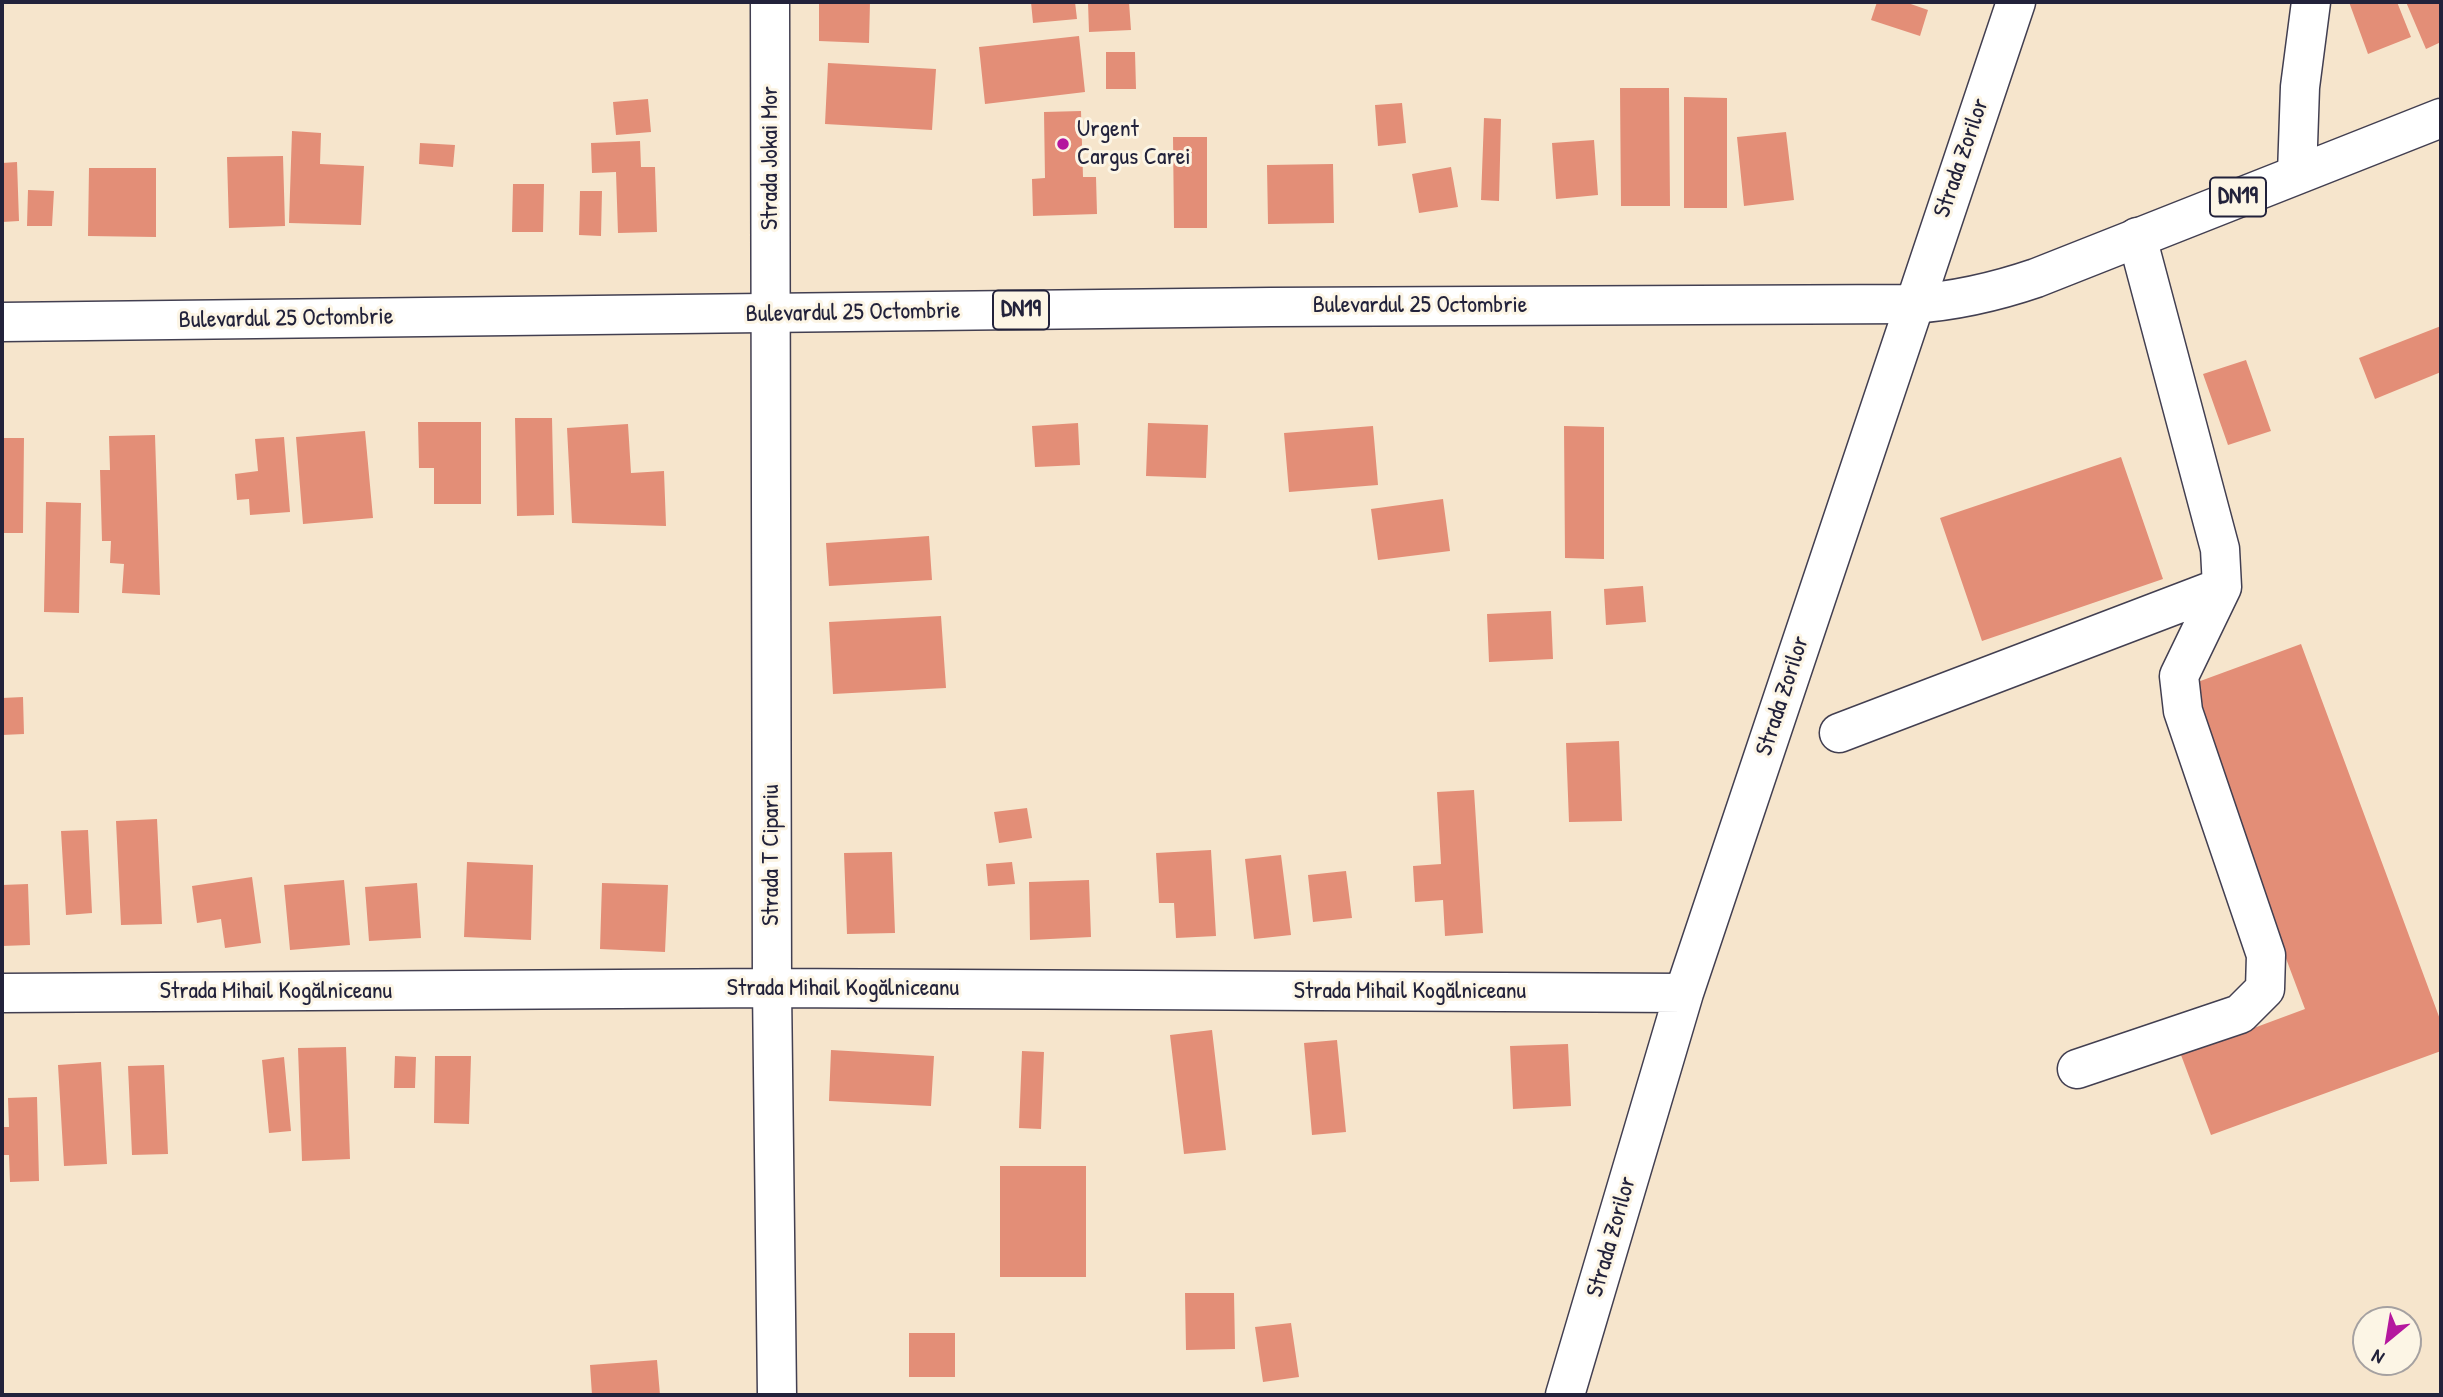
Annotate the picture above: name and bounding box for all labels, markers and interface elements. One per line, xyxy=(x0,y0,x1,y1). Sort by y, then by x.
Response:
street label: Strada Jokai Mor xyxy=(757,86,785,230)
street label: Strada Zorilor xyxy=(1928,95,1996,221)
place label: Urgent Cargus Carei xyxy=(1077,116,1191,172)
marker: Urgent Cargus Carei xyxy=(1055,136,1071,152)
road number: DN19 xyxy=(2210,178,2266,216)
road number: DN19 xyxy=(993,290,1049,330)
street label: Bulevardul 25 Octombrie xyxy=(1313,292,1527,320)
street label: Bulevardul 25 Octombrie xyxy=(745,297,961,329)
street label: Bulevardul 25 Octombrie xyxy=(178,303,394,335)
street label: Strada Zorilor xyxy=(1750,633,1816,759)
street label: Strada T Cipariu xyxy=(758,784,786,926)
street label: Strada Mihail Kogălniceanu xyxy=(727,975,959,1003)
street label: Strada Mihail Kogălniceanu xyxy=(160,978,392,1006)
street label: Strada Mihail Kogălniceanu xyxy=(1294,978,1526,1006)
street label: Strada Zorilor xyxy=(1581,1173,1643,1301)
north arrow xyxy=(2352,1306,2422,1376)
text: N xyxy=(2367,1344,2388,1371)

